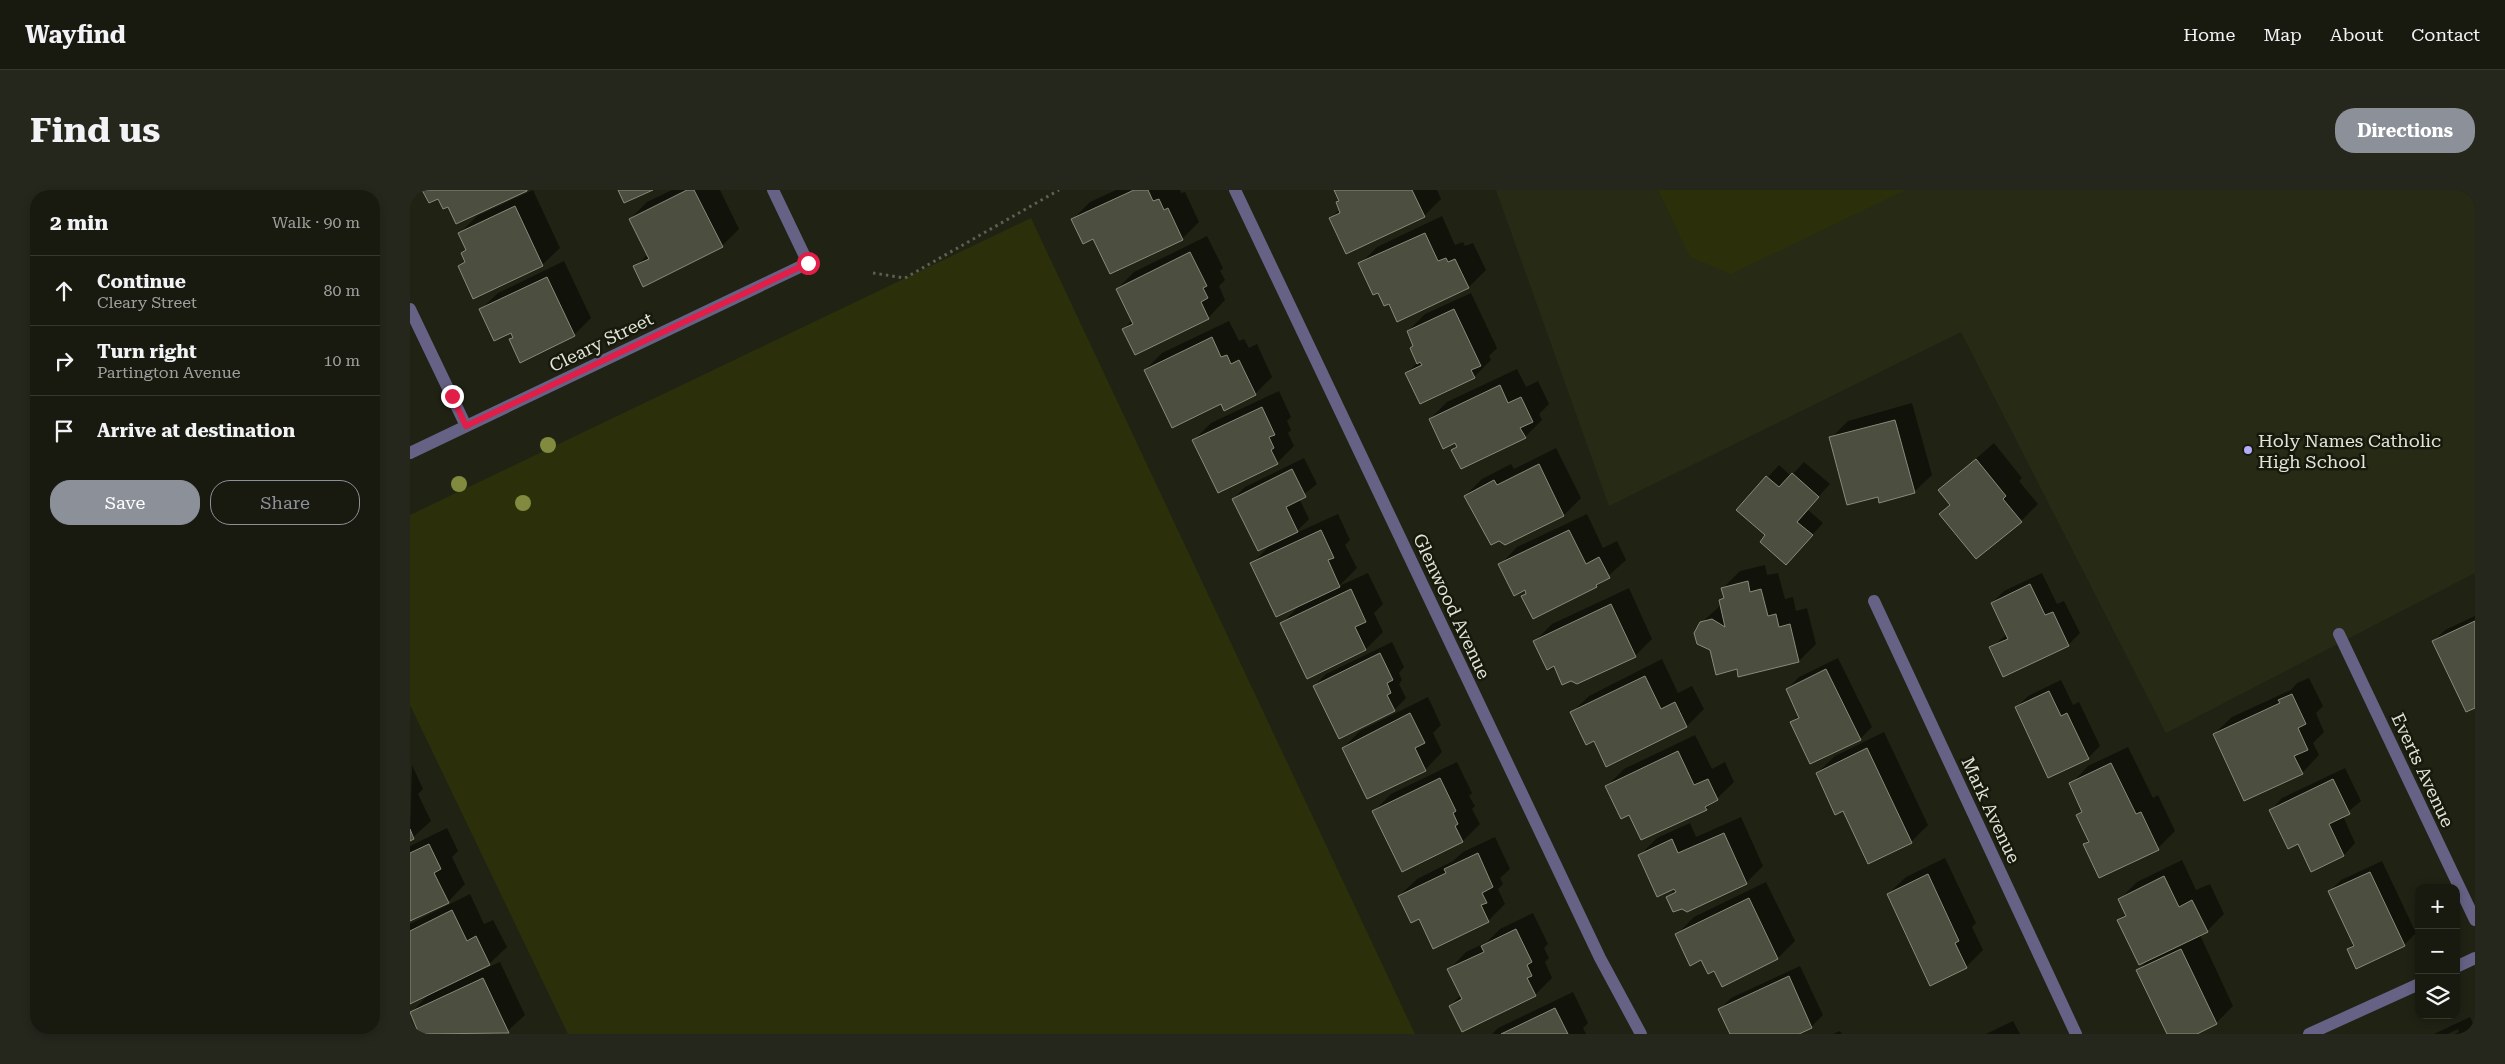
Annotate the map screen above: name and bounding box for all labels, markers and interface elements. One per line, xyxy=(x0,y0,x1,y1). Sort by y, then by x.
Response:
text: Wayfind xyxy=(25,21,126,49)
text: Home xyxy=(2183,24,2235,45)
text: Map xyxy=(2263,24,2302,45)
text: About xyxy=(2330,24,2383,45)
text: Contact xyxy=(2411,24,2480,45)
button: Directions xyxy=(2335,108,2475,153)
text: Find us xyxy=(30,110,160,151)
text: 2 min xyxy=(50,211,108,235)
text: Walk · 90 m xyxy=(272,213,360,232)
route start xyxy=(797,252,820,275)
text: Continue xyxy=(97,270,186,293)
icon: ahead xyxy=(50,277,78,305)
text: 80 m xyxy=(323,281,360,300)
text: Cleary Street xyxy=(97,293,197,312)
street label: Cleary Street xyxy=(546,308,656,376)
text: Turn right xyxy=(97,340,197,363)
icon: right xyxy=(50,347,78,375)
text: 10 m xyxy=(323,351,360,370)
text: Partington Avenue xyxy=(97,363,240,382)
route end xyxy=(441,385,464,408)
icon: arrive xyxy=(50,417,78,445)
text: Arrive at destination xyxy=(97,419,295,442)
place label: Holy Names Catholic High School xyxy=(2258,430,2441,472)
marker: Holy Names Catholic High School xyxy=(2242,444,2254,456)
button: Save xyxy=(50,480,200,525)
button: Share xyxy=(210,480,360,525)
street label: Glenwood Avenue xyxy=(1409,530,1495,682)
street label: Everts Avenue xyxy=(2387,710,2459,830)
street label: Mark Avenue xyxy=(1957,754,2025,866)
map controls xyxy=(2415,884,2460,1019)
button: + xyxy=(2415,884,2460,929)
button: − xyxy=(2415,929,2460,974)
button: layers xyxy=(2415,974,2460,1019)

